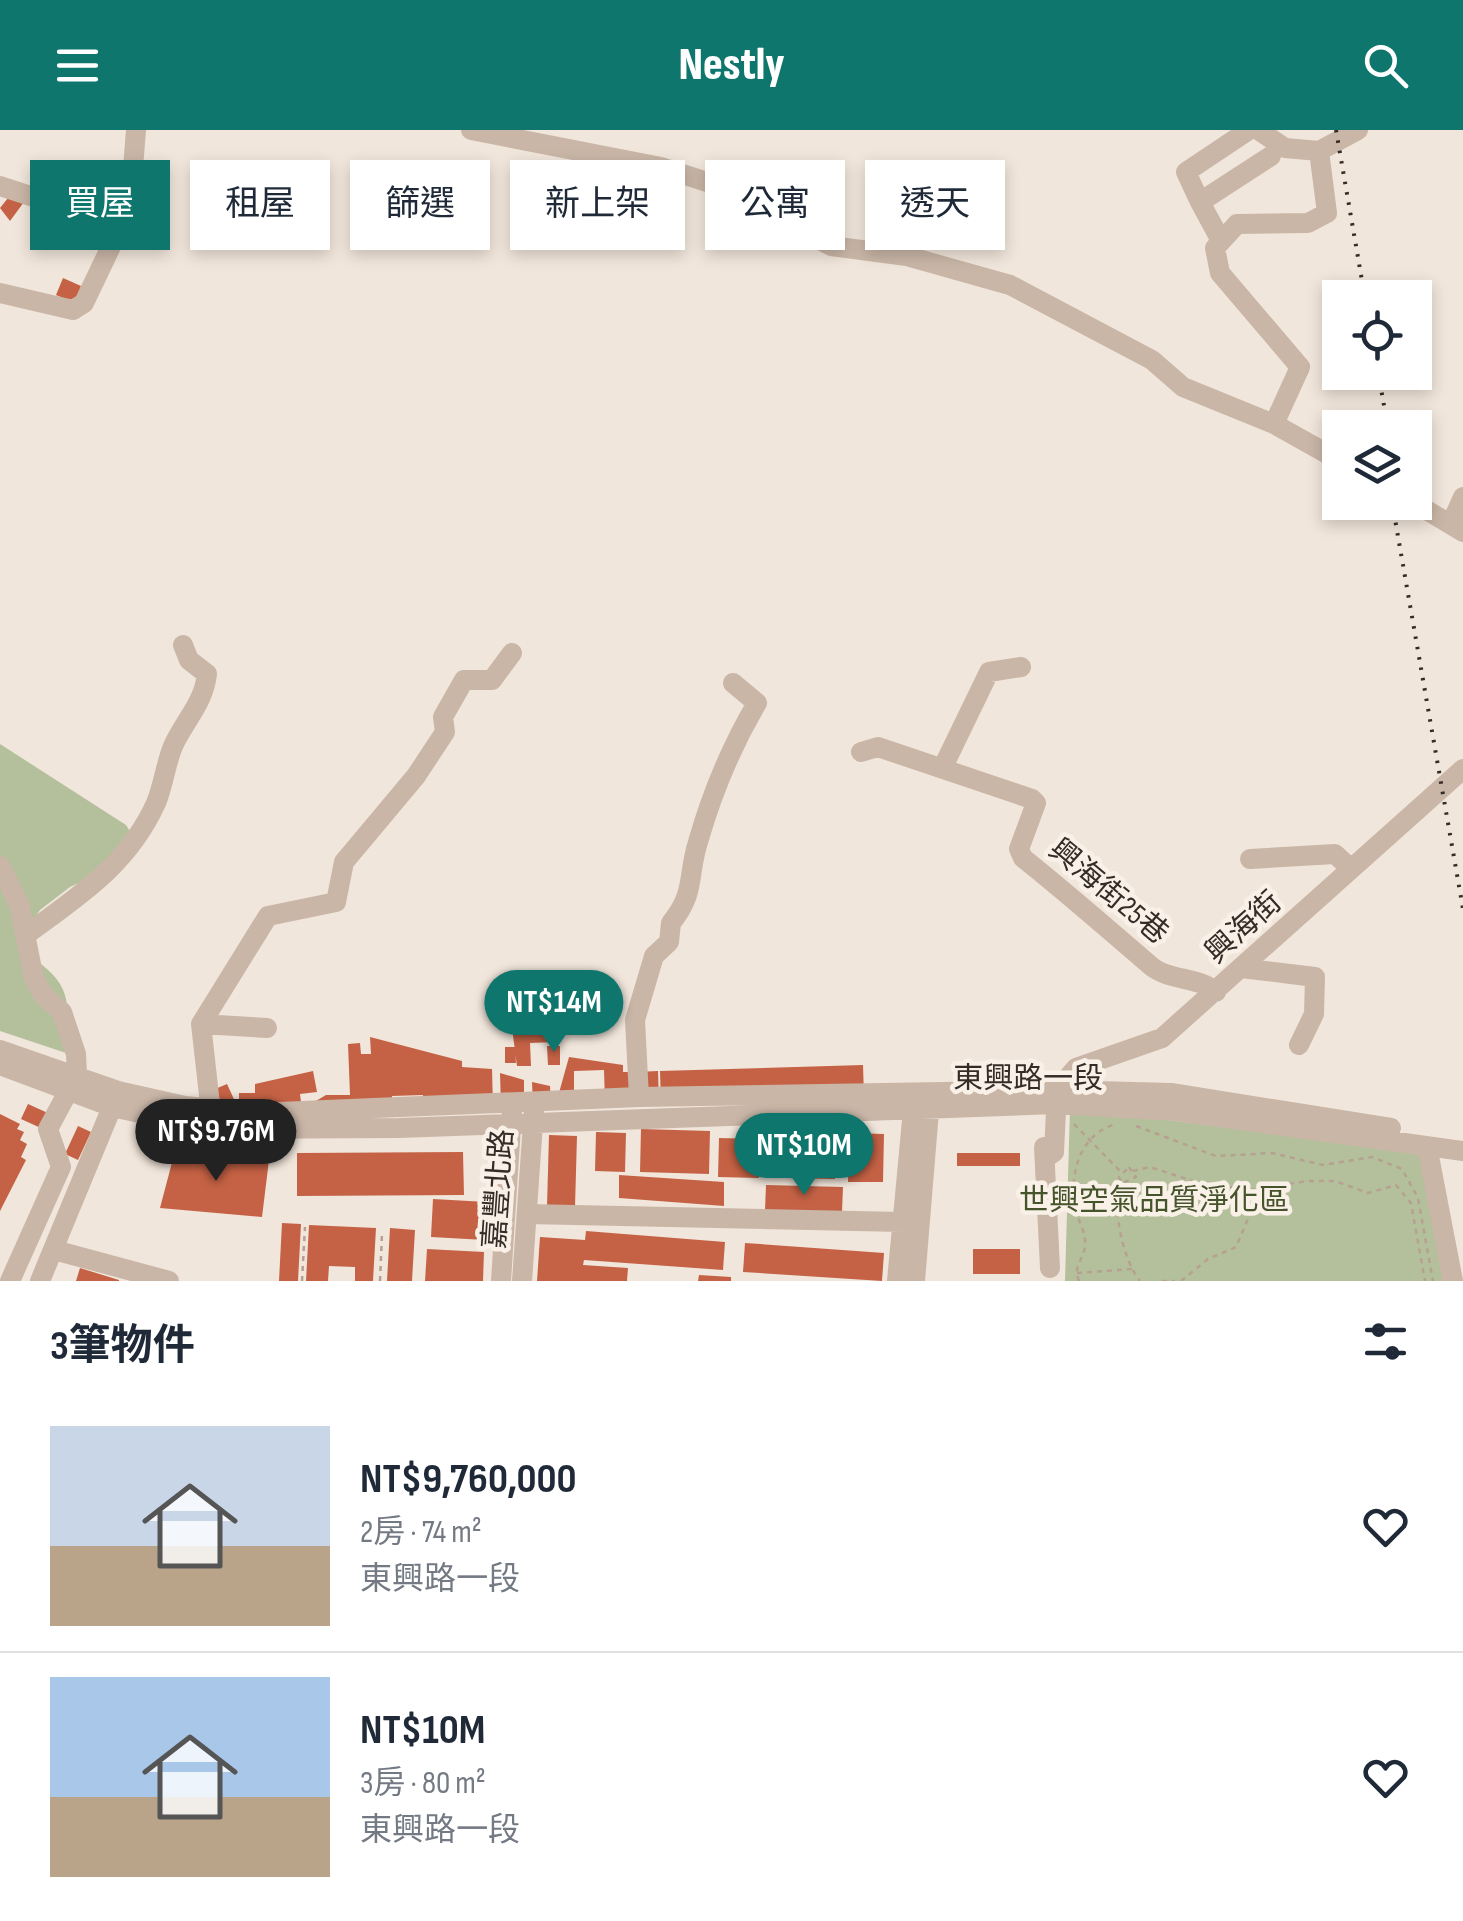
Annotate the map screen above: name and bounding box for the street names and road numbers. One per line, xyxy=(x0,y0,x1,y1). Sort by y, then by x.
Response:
street label: 興海街25巷 xyxy=(1041,832,1175,952)
street label: 興海街 xyxy=(1198,884,1289,971)
street label: 東興路一段 xyxy=(953,1061,1103,1097)
street label: 嘉豐北路 xyxy=(477,1128,521,1250)

